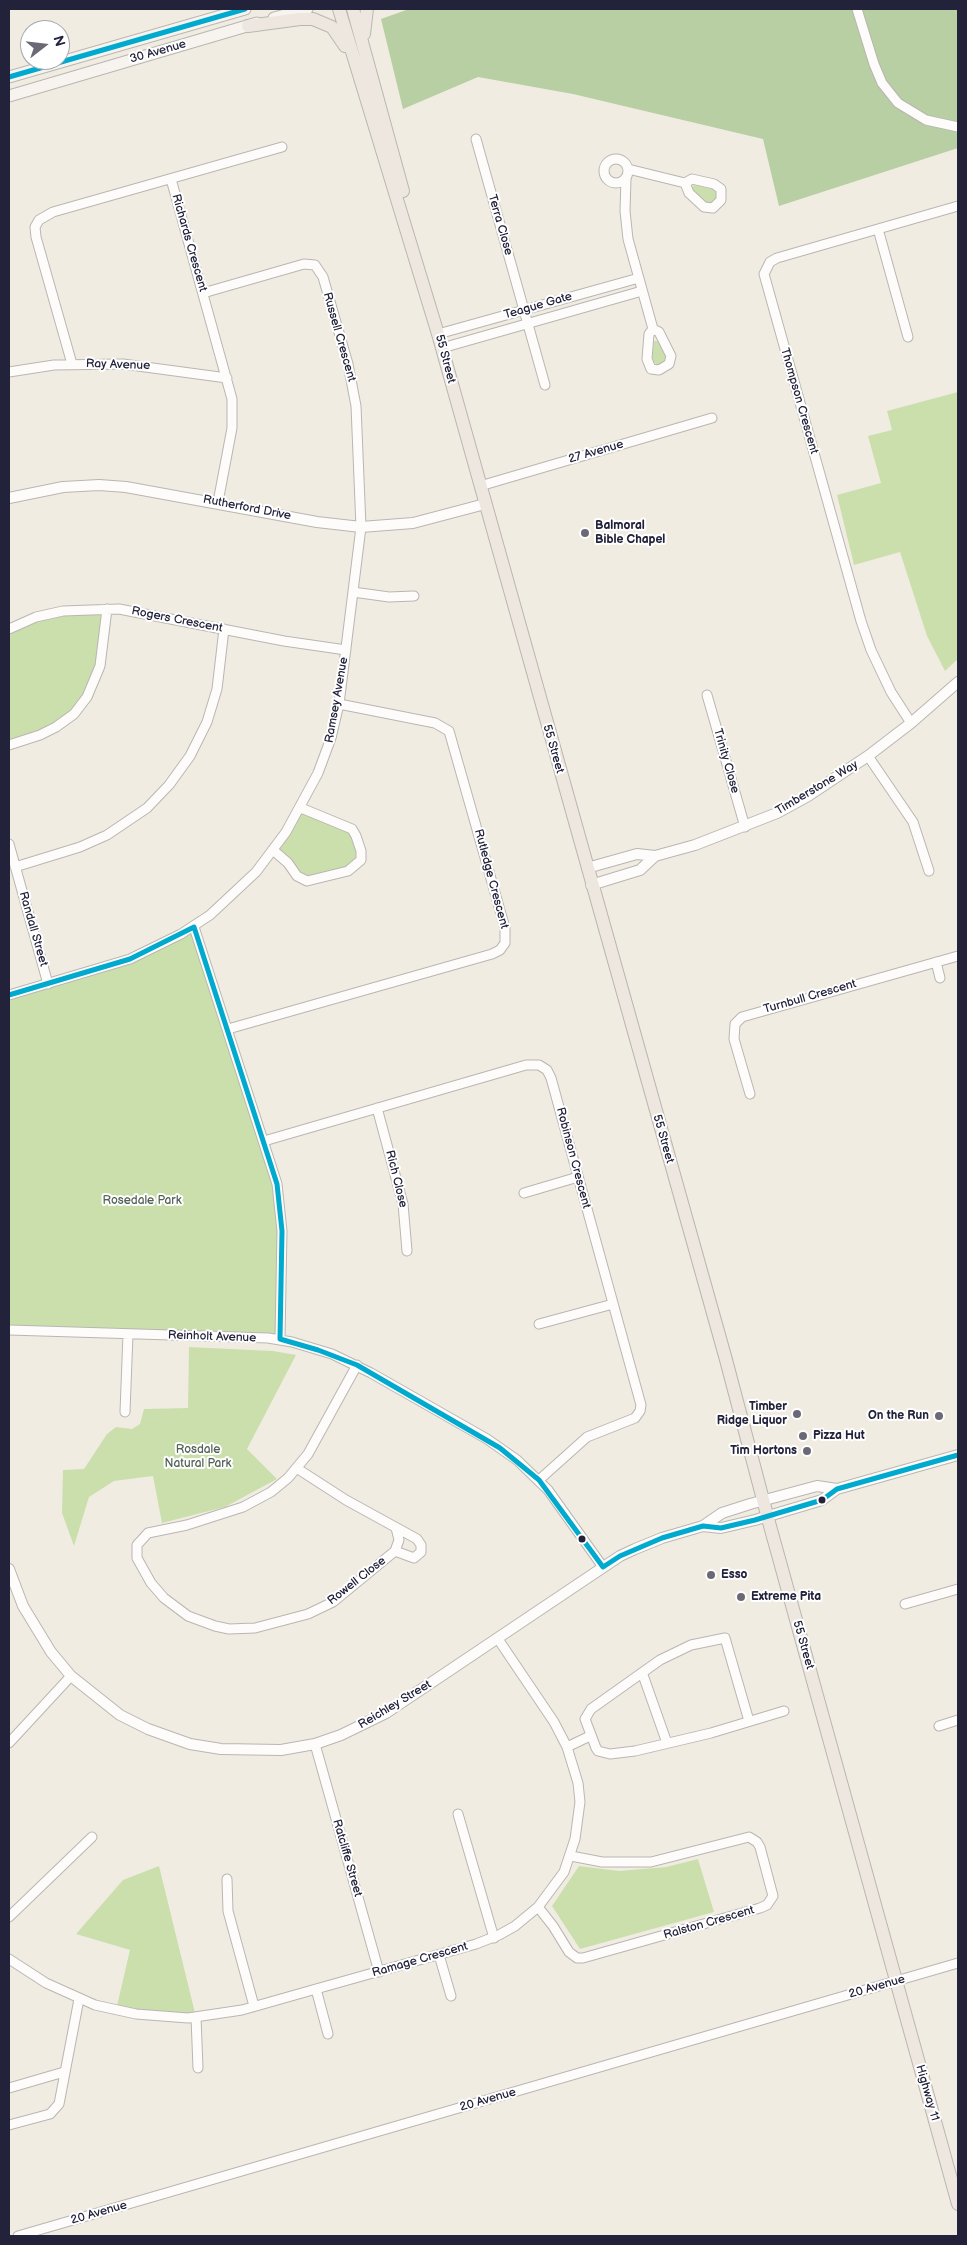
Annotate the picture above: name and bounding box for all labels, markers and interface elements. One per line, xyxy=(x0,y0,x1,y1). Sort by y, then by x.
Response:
north arrow xyxy=(20,20,70,70)
text: N xyxy=(49,34,69,48)
street label: 30 Avenue xyxy=(128,37,188,67)
street label: Richards Crescent xyxy=(168,193,210,293)
street label: Terra Close xyxy=(484,193,516,257)
street label: Teague Gate xyxy=(502,289,574,323)
street label: Russell Crescent xyxy=(319,291,359,383)
street label: 55 Street xyxy=(432,333,458,385)
street label: Thompson Crescent xyxy=(777,346,821,456)
street label: Ray Avenue xyxy=(86,357,150,373)
street label: 27 Avenue xyxy=(567,437,625,467)
street label: Rutherford Drive xyxy=(202,492,292,524)
place label: Balmoral Bible Chapel xyxy=(595,519,665,547)
marker: Balmoral Bible Chapel xyxy=(579,527,591,539)
street label: Rogers Crescent xyxy=(130,604,224,636)
street label: Ramsey Avenue xyxy=(322,656,352,744)
street label: 55 Street xyxy=(539,723,567,775)
street label: Trinity Close xyxy=(710,727,742,795)
street label: Timberstone Way xyxy=(773,758,861,818)
street label: Rutledge Crescent xyxy=(471,828,511,930)
street label: Randall Street xyxy=(15,890,51,968)
street label: Turnbull Crescent xyxy=(762,977,858,1017)
street label: Robinson Crescent xyxy=(553,1106,593,1210)
street label: 55 Street xyxy=(649,1113,677,1165)
street label: Rich Close xyxy=(382,1149,410,1209)
park label: Rosedale Park xyxy=(102,1194,182,1208)
street label: Reinholt Avenue xyxy=(168,1328,256,1346)
place label: Timber Ridge Liquor xyxy=(717,1400,787,1428)
marker: Timber Ridge Liquor xyxy=(791,1408,803,1420)
place label: On the Run xyxy=(868,1409,929,1423)
marker: On the Run xyxy=(933,1410,945,1422)
place label: Pizza Hut xyxy=(813,1429,865,1443)
marker: Pizza Hut xyxy=(797,1430,809,1442)
park label: Rosdale Natural Park xyxy=(165,1443,231,1471)
place label: Tim Hortons xyxy=(730,1444,797,1458)
marker: Tim Hortons xyxy=(801,1445,813,1457)
unlabelled marker xyxy=(817,1495,827,1505)
unlabelled marker xyxy=(577,1534,587,1544)
street label: Rowell Close xyxy=(325,1554,389,1608)
place label: Esso xyxy=(721,1568,747,1582)
marker: Esso xyxy=(705,1569,717,1581)
place label: Extreme Pita xyxy=(751,1590,821,1604)
marker: Extreme Pita xyxy=(735,1591,747,1603)
street label: 55 Street xyxy=(789,1619,817,1671)
street label: Reichley Street xyxy=(356,1678,434,1732)
street label: Ratcliffe Street xyxy=(329,1818,365,1898)
street label: Ralston Crescent xyxy=(662,1903,756,1943)
street label: Ramage Crescent xyxy=(370,1939,470,1981)
street label: 20 Avenue xyxy=(847,1972,907,2002)
street label: Highway 11 xyxy=(912,2063,942,2123)
street label: 20 Avenue xyxy=(458,2085,518,2115)
street label: 20 Avenue xyxy=(69,2198,129,2228)

